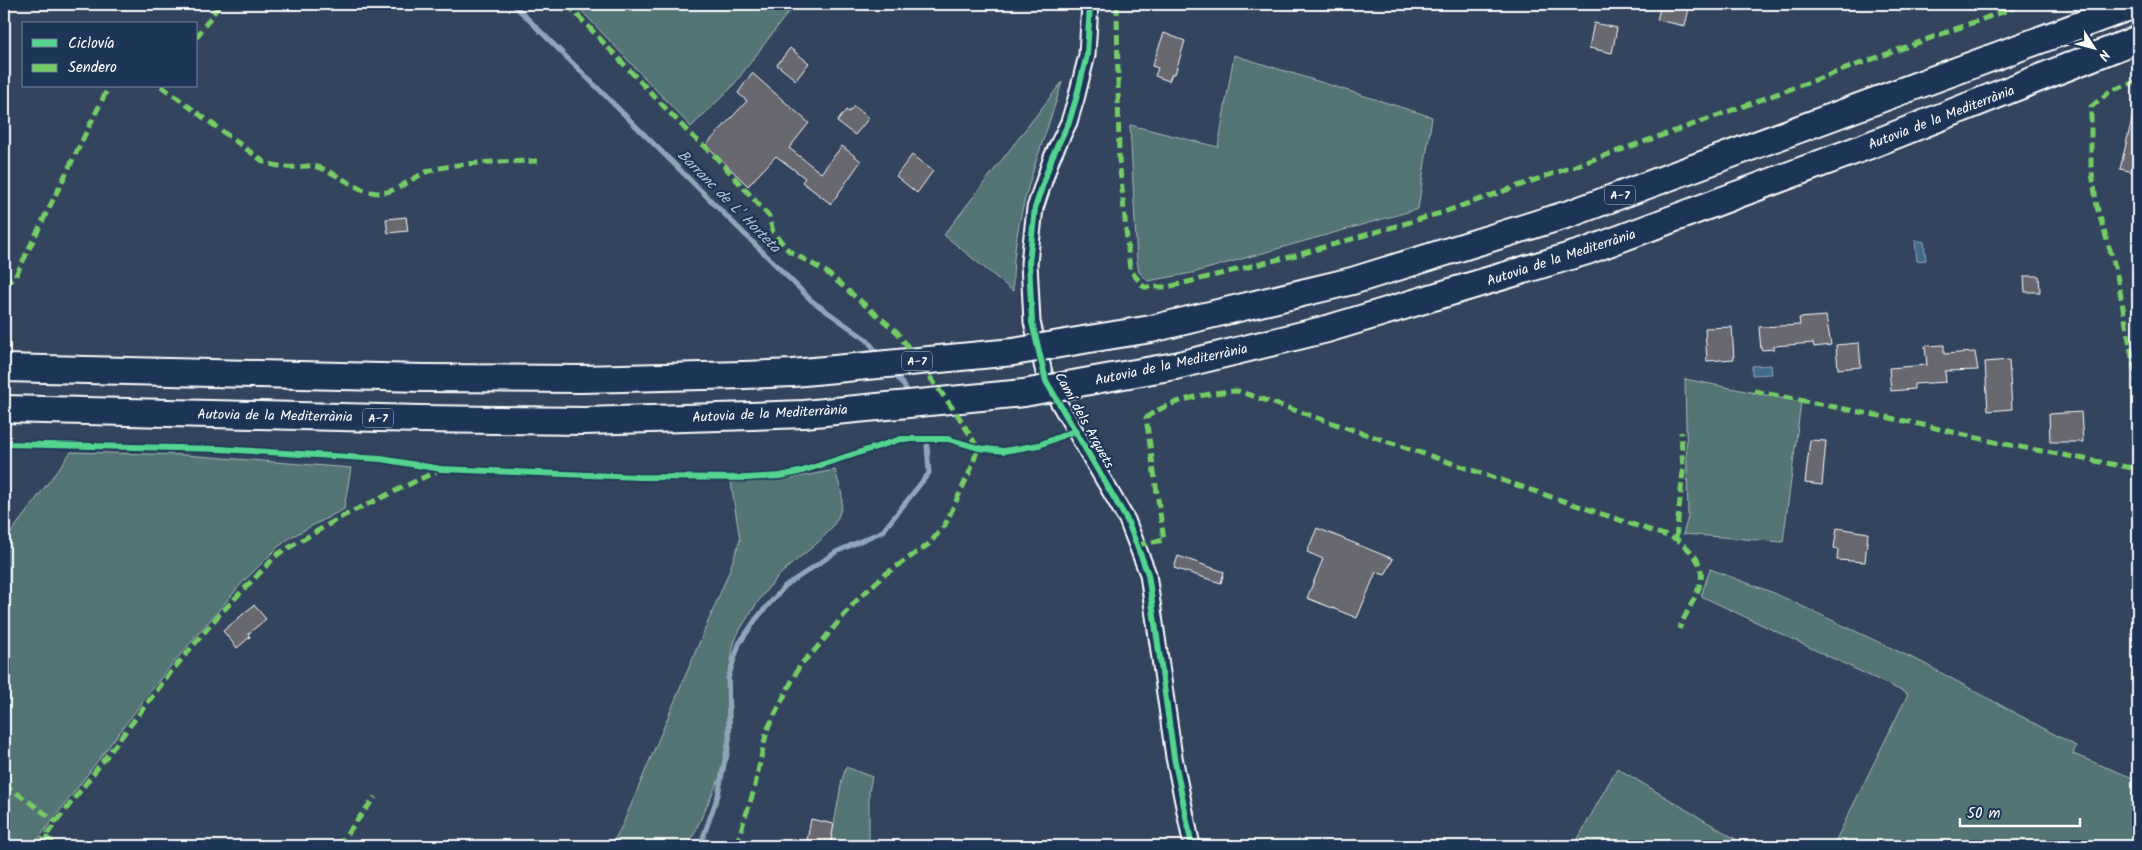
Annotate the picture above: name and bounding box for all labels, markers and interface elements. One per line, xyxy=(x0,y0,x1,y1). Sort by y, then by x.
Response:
legend xyxy=(22,22,198,88)
north arrow xyxy=(2070,22,2120,72)
text: Ciclovía xyxy=(68,32,115,56)
text: N xyxy=(2092,45,2115,65)
text: Sendero xyxy=(68,56,117,80)
street label: Autovia de la Mediterrània xyxy=(1865,80,2018,156)
water label: Barranc de L' Horteta xyxy=(671,144,786,260)
road number: A-7 xyxy=(1605,186,1635,204)
street label: Autovia de la Mediterrània xyxy=(1484,223,1639,292)
street label: Autovia de la Mediterrània xyxy=(1093,338,1250,392)
road number: A-7 xyxy=(902,352,932,371)
street label: Camí dels Arquets xyxy=(1048,368,1120,473)
street label: Autovia de la Mediterrània xyxy=(692,399,848,429)
street label: Autovia de la Mediterrània xyxy=(197,404,353,428)
road number: A-7 xyxy=(363,408,393,428)
scale bar xyxy=(1960,795,2080,827)
text: 50 m xyxy=(1967,802,2001,826)

